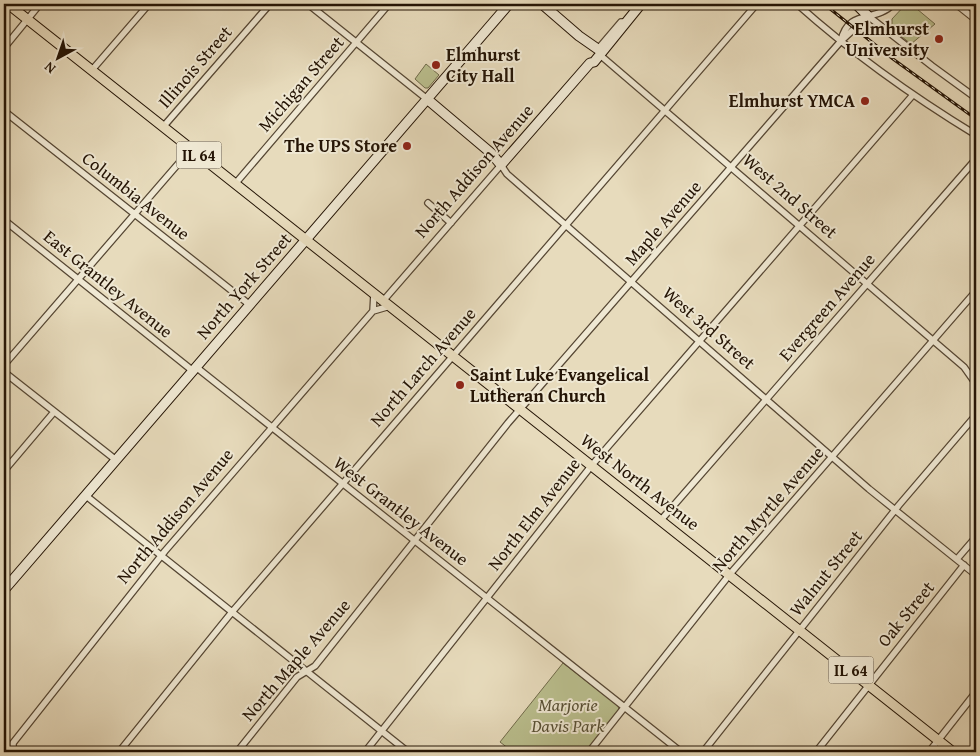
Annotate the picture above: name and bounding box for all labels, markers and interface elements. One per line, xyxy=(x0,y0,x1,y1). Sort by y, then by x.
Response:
place label: Elmhurst University xyxy=(845,15,930,63)
street label: Illinois Street xyxy=(151,19,239,114)
street label: Michigan Street xyxy=(251,29,351,138)
north arrow xyxy=(32,32,82,82)
marker: Elmhurst University xyxy=(933,33,945,45)
place label: Elmhurst City Hall xyxy=(446,41,521,89)
text: N xyxy=(39,57,60,79)
marker: Elmhurst City Hall xyxy=(430,59,442,71)
place label: Elmhurst YMCA xyxy=(729,87,855,114)
marker: Elmhurst YMCA xyxy=(859,95,871,107)
street label: North Addison Avenue xyxy=(408,98,539,244)
place label: The UPS Store xyxy=(284,132,397,159)
marker: The UPS Store xyxy=(401,140,413,152)
road number: IL 64 xyxy=(176,142,222,168)
street label: Columbia Avenue xyxy=(77,145,196,246)
street label: West 2nd Street xyxy=(737,147,844,245)
street label: Maple Avenue xyxy=(618,174,708,271)
street label: East Grantley Avenue xyxy=(38,223,179,344)
street label: North York Street xyxy=(190,226,298,345)
street label: Evergreen Avenue xyxy=(772,247,881,367)
street label: West 3rd Street xyxy=(657,280,762,376)
street label: North Larch Avenue xyxy=(363,301,482,432)
place label: Saint Luke Evangelical Lutheran Church xyxy=(470,361,649,409)
marker: Saint Luke Evangelical Lutheran Church xyxy=(454,379,466,391)
street label: West North Avenue xyxy=(575,426,706,537)
street label: North Myrtle Avenue xyxy=(705,440,830,578)
street label: North Addison Avenue xyxy=(110,442,240,589)
street label: West Grantley Avenue xyxy=(328,449,475,572)
street label: North Elm Avenue xyxy=(481,451,586,576)
street label: Walnut Street xyxy=(782,523,869,622)
street label: Oak Street xyxy=(871,574,941,653)
street label: North Maple Avenue xyxy=(235,592,357,727)
road number: IL 64 xyxy=(828,656,874,684)
park label: Marjorie Davis Park xyxy=(530,691,605,739)

